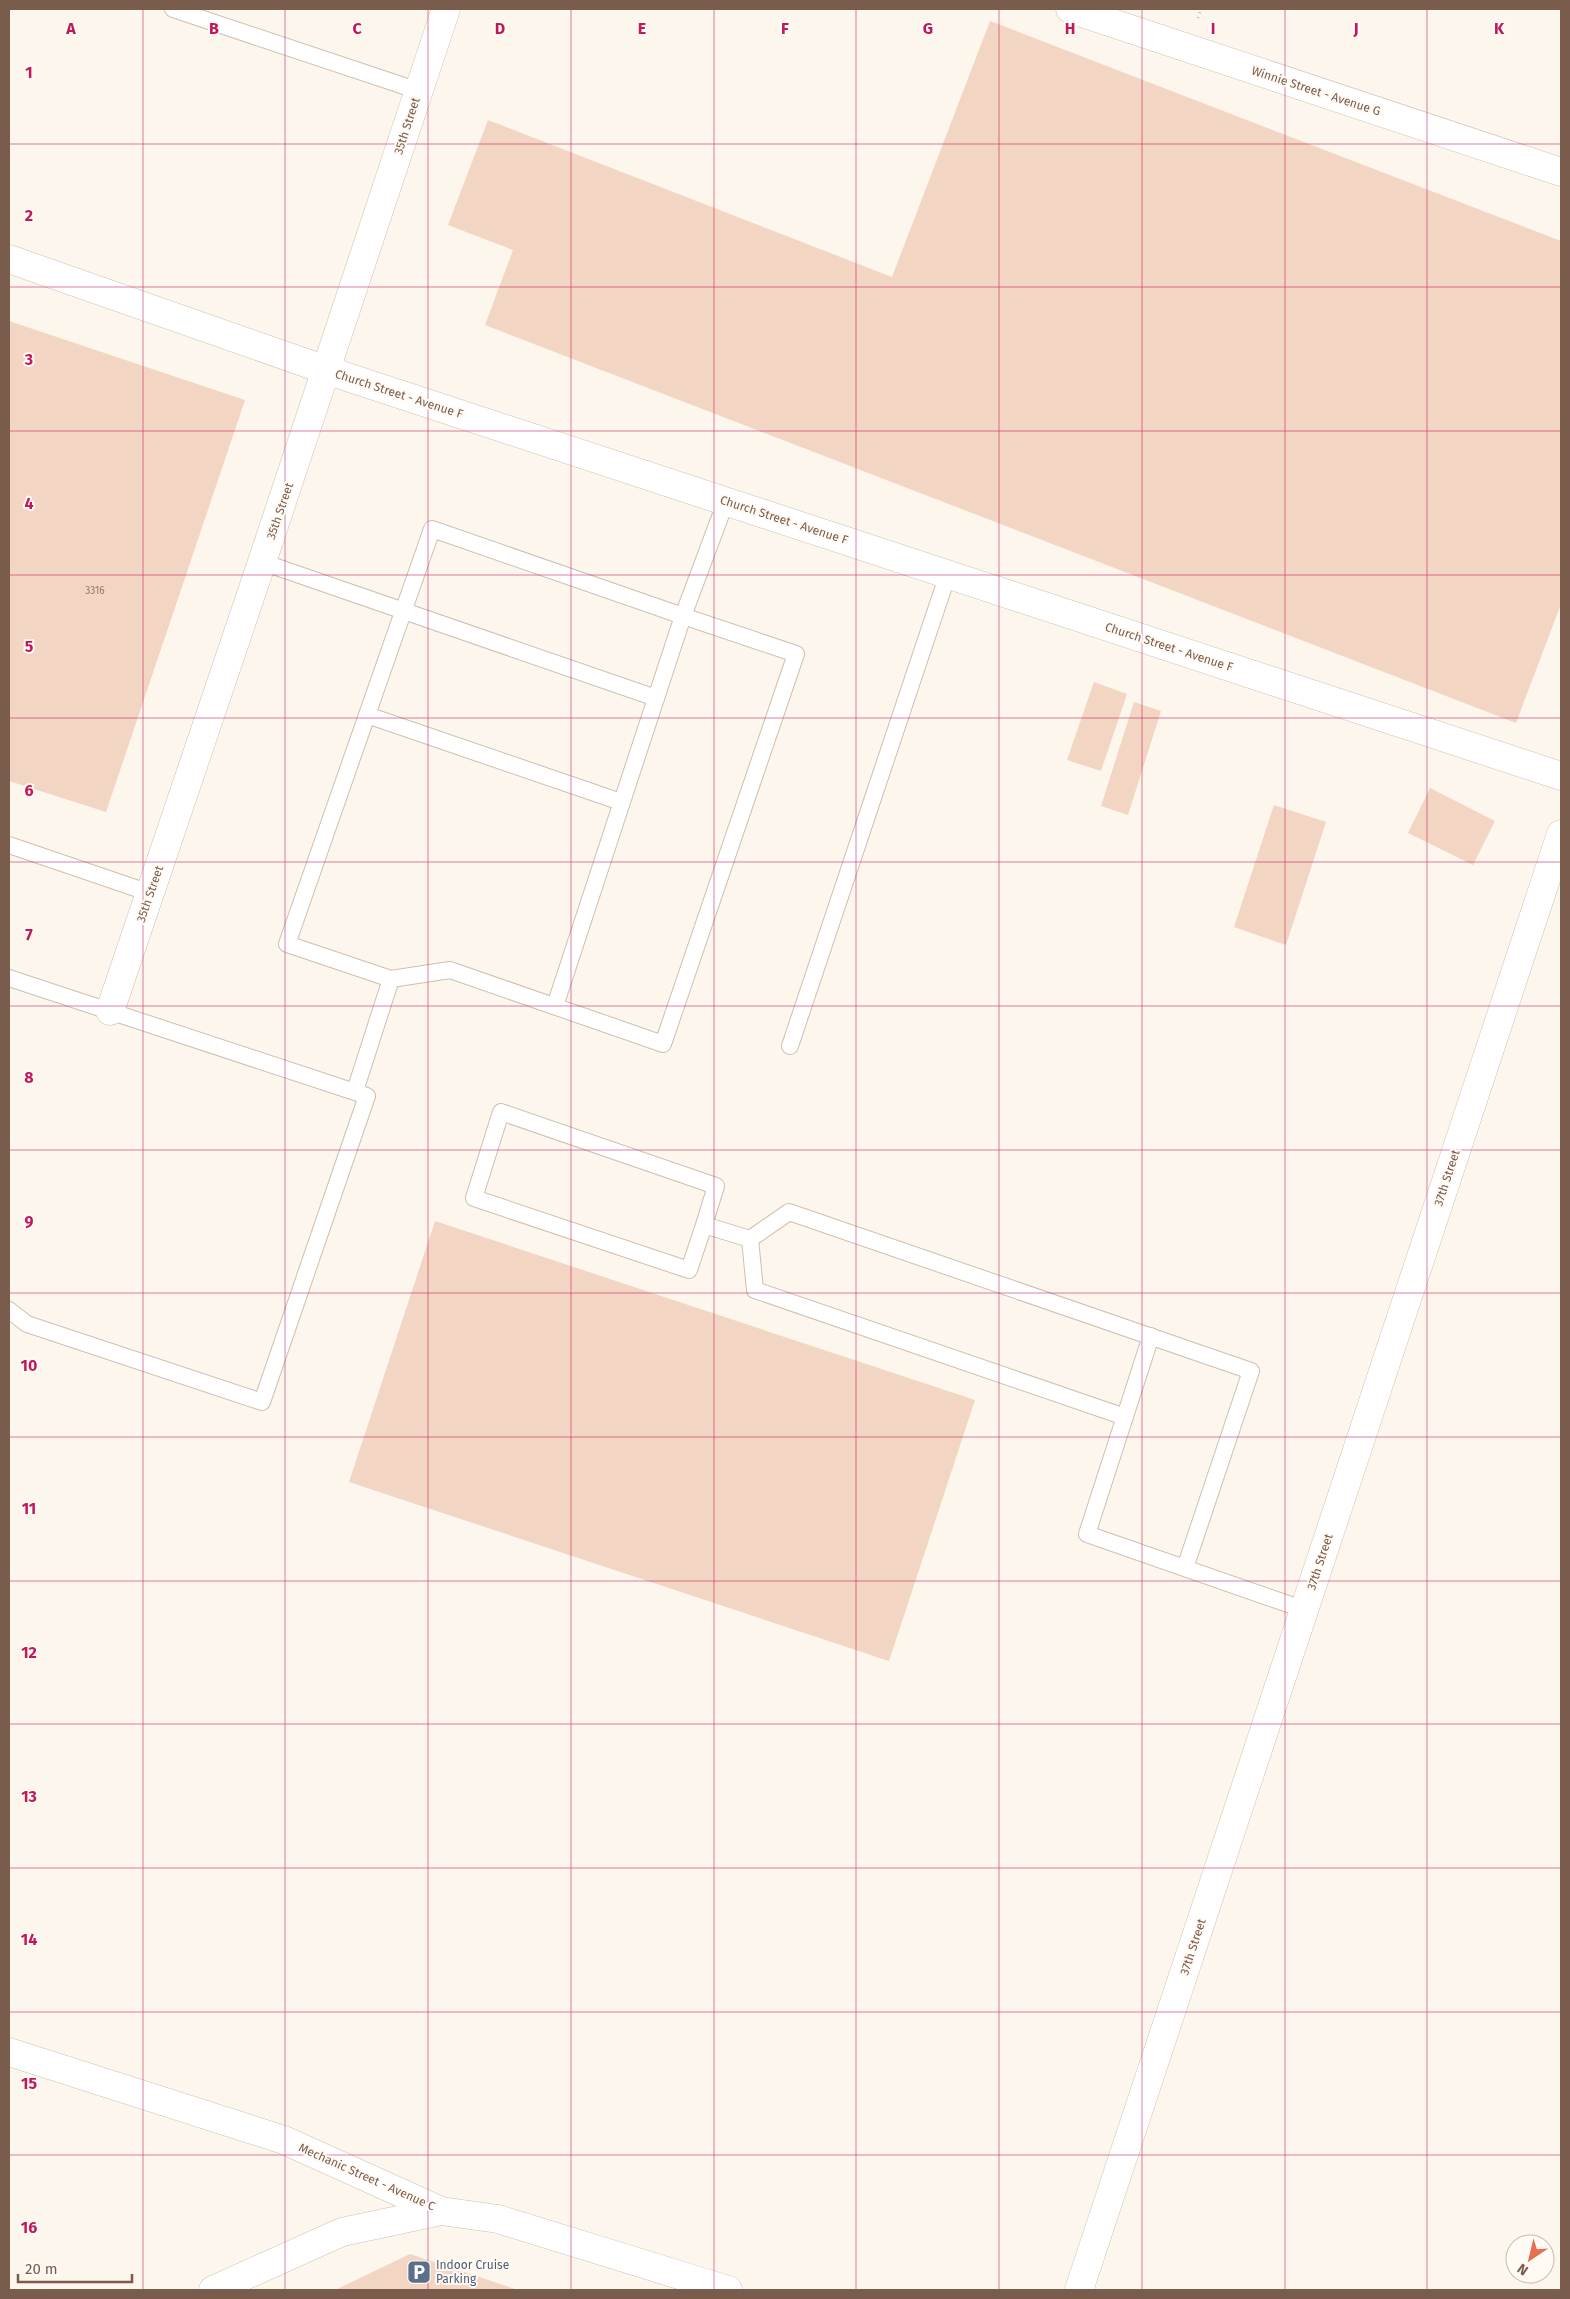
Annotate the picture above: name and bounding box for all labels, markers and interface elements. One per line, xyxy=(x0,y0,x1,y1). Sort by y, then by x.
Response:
text: A xyxy=(65,19,76,38)
text: B xyxy=(209,19,219,38)
text: C xyxy=(352,19,362,38)
text: D xyxy=(495,19,505,38)
text: E xyxy=(638,19,646,38)
text: F xyxy=(781,19,789,38)
text: G xyxy=(923,19,933,38)
text: H xyxy=(1065,19,1075,38)
text: I xyxy=(1211,19,1215,38)
text: J xyxy=(1352,19,1359,38)
text: K xyxy=(1494,19,1505,38)
text: 1 xyxy=(25,63,33,82)
street label: Winnie Street - Avenue G xyxy=(1250,64,1382,118)
street label: 35th Street xyxy=(391,95,423,156)
text: 2 xyxy=(25,206,33,225)
text: 3 xyxy=(24,350,33,369)
street label: Church Street - Avenue F xyxy=(333,367,465,421)
street label: 35th Street xyxy=(264,480,296,541)
street label: Church Street - Avenue F xyxy=(718,493,850,547)
text: 4 xyxy=(24,494,34,513)
house number: 3316 xyxy=(85,585,105,597)
street label: Church Street - Avenue F xyxy=(1103,620,1235,674)
text: 5 xyxy=(25,637,34,656)
text: 6 xyxy=(24,781,34,800)
street label: 35th Street xyxy=(134,863,166,924)
text: 7 xyxy=(25,925,33,944)
text: 8 xyxy=(24,1068,34,1087)
street label: 37th Street xyxy=(1431,1147,1463,1208)
text: 9 xyxy=(25,1212,34,1231)
text: 10 xyxy=(21,1356,37,1375)
text: 11 xyxy=(22,1499,36,1518)
street label: 37th Street xyxy=(1304,1531,1336,1592)
text: 12 xyxy=(21,1643,37,1662)
text: 13 xyxy=(21,1787,37,1806)
street label: 37th Street xyxy=(1177,1916,1209,1977)
text: 14 xyxy=(21,1930,37,1949)
text: 15 xyxy=(21,2074,37,2093)
street label: Mechanic Street - Avenue C xyxy=(297,2141,438,2214)
text: 16 xyxy=(21,2218,37,2237)
north arrow xyxy=(1505,2234,1555,2284)
scale bar xyxy=(18,2252,131,2284)
place label: Indoor Cruise Parking xyxy=(436,2258,509,2286)
parking icon: Indoor Cruise Parking xyxy=(406,2259,432,2285)
text: 20 m xyxy=(25,2260,58,2278)
text: N xyxy=(1514,2260,1532,2279)

